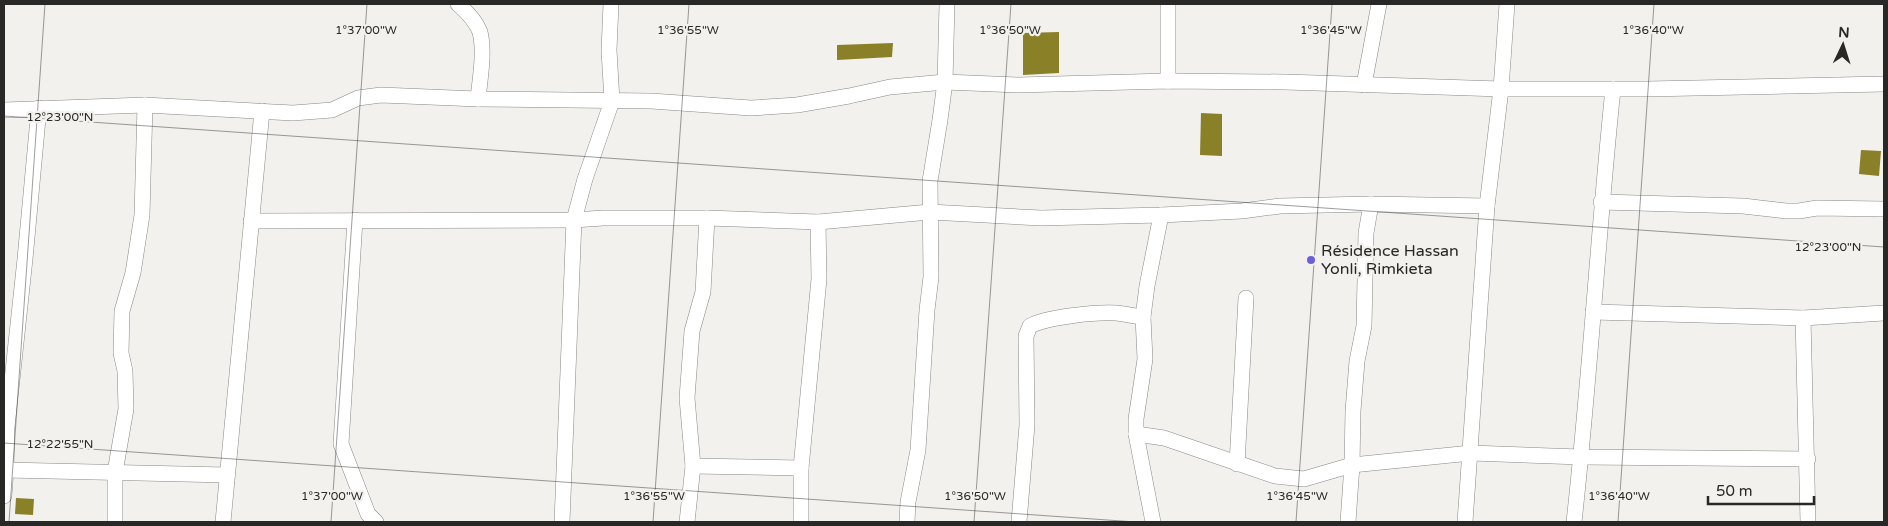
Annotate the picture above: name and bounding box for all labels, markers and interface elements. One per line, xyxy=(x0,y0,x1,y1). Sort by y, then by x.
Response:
north arrow xyxy=(1818,20,1868,70)
text: 1°37'00"W xyxy=(335,23,397,37)
text: 1°36'55"W xyxy=(657,23,719,37)
text: 1°36'50"W xyxy=(979,23,1041,37)
text: 1°36'45"W xyxy=(1300,23,1362,37)
text: 1°36'40"W xyxy=(1622,23,1684,37)
text: N xyxy=(1838,24,1850,41)
text: 12°23'00"N xyxy=(27,110,94,124)
text: 12°23'00"N xyxy=(1795,240,1862,254)
place label: Résidence Hassan Yonli, Rimkieta xyxy=(1321,241,1459,279)
marker: Résidence Hassan Yonli, Rimkieta xyxy=(1305,254,1317,266)
text: 12°22'55"N xyxy=(27,437,94,451)
scale bar xyxy=(1708,474,1814,506)
text: 50 m xyxy=(1716,482,1753,500)
text: 1°37'00"W xyxy=(301,489,363,503)
text: 1°36'55"W xyxy=(623,489,685,503)
text: 1°36'50"W xyxy=(944,489,1006,503)
text: 1°36'45"W xyxy=(1266,489,1328,503)
text: 1°36'40"W xyxy=(1588,489,1650,503)

